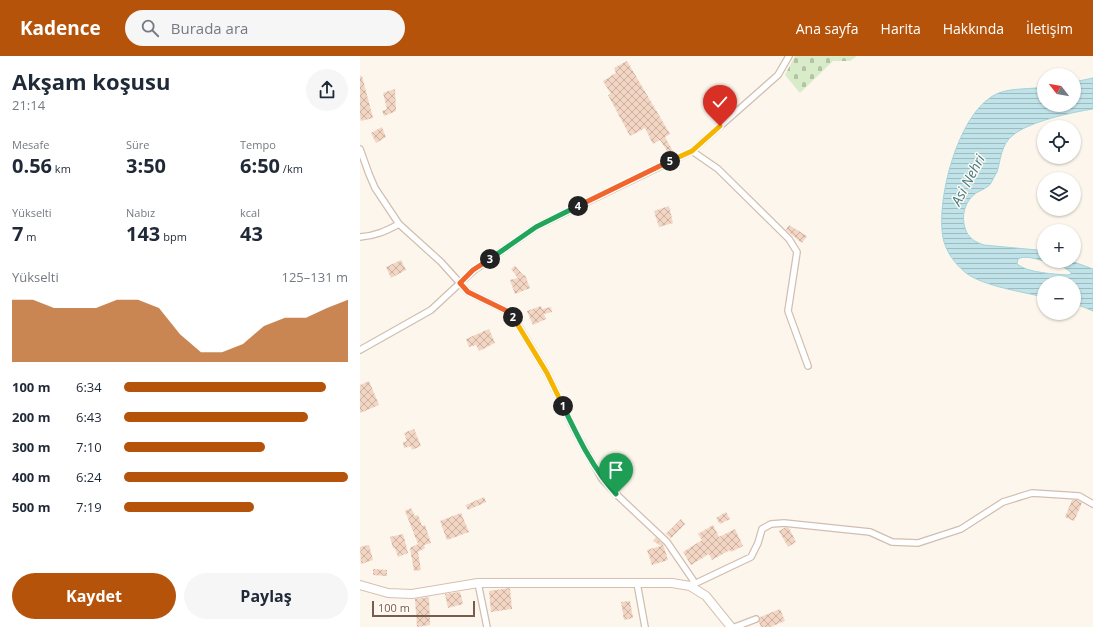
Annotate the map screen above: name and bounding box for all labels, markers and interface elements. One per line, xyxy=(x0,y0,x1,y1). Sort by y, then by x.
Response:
search box xyxy=(125,10,405,46)
text: Kadence xyxy=(20,15,101,41)
icon: search xyxy=(139,17,161,39)
text: Burada ara xyxy=(171,18,248,38)
text: Ana sayfa xyxy=(796,19,859,38)
text: Harita xyxy=(881,19,921,38)
text: Hakkında xyxy=(943,19,1004,38)
text: İletişim xyxy=(1026,19,1073,38)
text: Akşam koşusu xyxy=(12,66,170,96)
north arrow xyxy=(1037,68,1081,112)
map controls xyxy=(1037,68,1081,320)
button: share xyxy=(306,69,348,111)
pin xyxy=(703,85,737,126)
icon: check xyxy=(709,91,731,113)
text: 21:14 xyxy=(12,96,45,114)
button: locate xyxy=(1037,120,1081,164)
text: Mesafe xyxy=(12,137,49,152)
text: Süre xyxy=(126,137,149,152)
text: Tempo xyxy=(240,137,276,152)
pin: 5 xyxy=(660,151,680,171)
water label: Asi Nehri xyxy=(946,151,989,209)
text: 0.56 xyxy=(12,152,52,179)
text: 3:50 xyxy=(126,152,166,179)
text: 6:50 xyxy=(240,152,280,179)
text: 5 xyxy=(667,153,673,168)
text: km xyxy=(52,161,71,176)
text: /km xyxy=(280,161,303,176)
button: layers xyxy=(1037,172,1081,216)
pin: 4 xyxy=(568,196,588,216)
text: 4 xyxy=(575,198,581,213)
text: Yükselti xyxy=(12,205,52,220)
text: Nabız xyxy=(126,205,155,220)
text: kcal xyxy=(240,205,260,220)
text: 7 xyxy=(12,220,23,247)
text: 143 xyxy=(126,220,160,247)
text: 43 xyxy=(240,220,263,247)
button: + xyxy=(1037,224,1081,268)
text: m xyxy=(23,229,36,244)
text: bpm xyxy=(160,229,187,244)
pin: 3 xyxy=(480,249,500,269)
text: 3 xyxy=(487,251,493,266)
text: Yükselti xyxy=(12,268,59,286)
text: 125–131 m xyxy=(281,268,348,286)
button: − xyxy=(1037,276,1081,320)
pin: 2 xyxy=(503,307,523,327)
text: 2 xyxy=(510,309,516,324)
text: 100 m xyxy=(12,378,50,396)
text: 6:34 xyxy=(76,378,102,396)
pin: 1 xyxy=(553,396,573,416)
text: 1 xyxy=(560,398,566,413)
text: 200 m xyxy=(12,408,50,426)
text: 6:43 xyxy=(76,408,102,426)
text: 300 m xyxy=(12,438,50,456)
text: 7:10 xyxy=(76,438,102,456)
pin xyxy=(599,453,633,494)
icon: arrive xyxy=(605,459,627,481)
text: 400 m xyxy=(12,468,50,486)
text: 6:24 xyxy=(76,468,102,486)
text: 500 m xyxy=(12,498,50,516)
text: 7:19 xyxy=(76,498,102,516)
button: Kaydet xyxy=(12,573,176,619)
button: Paylaş xyxy=(184,573,348,619)
scale bar xyxy=(372,599,475,618)
text: 100 m xyxy=(378,600,410,615)

